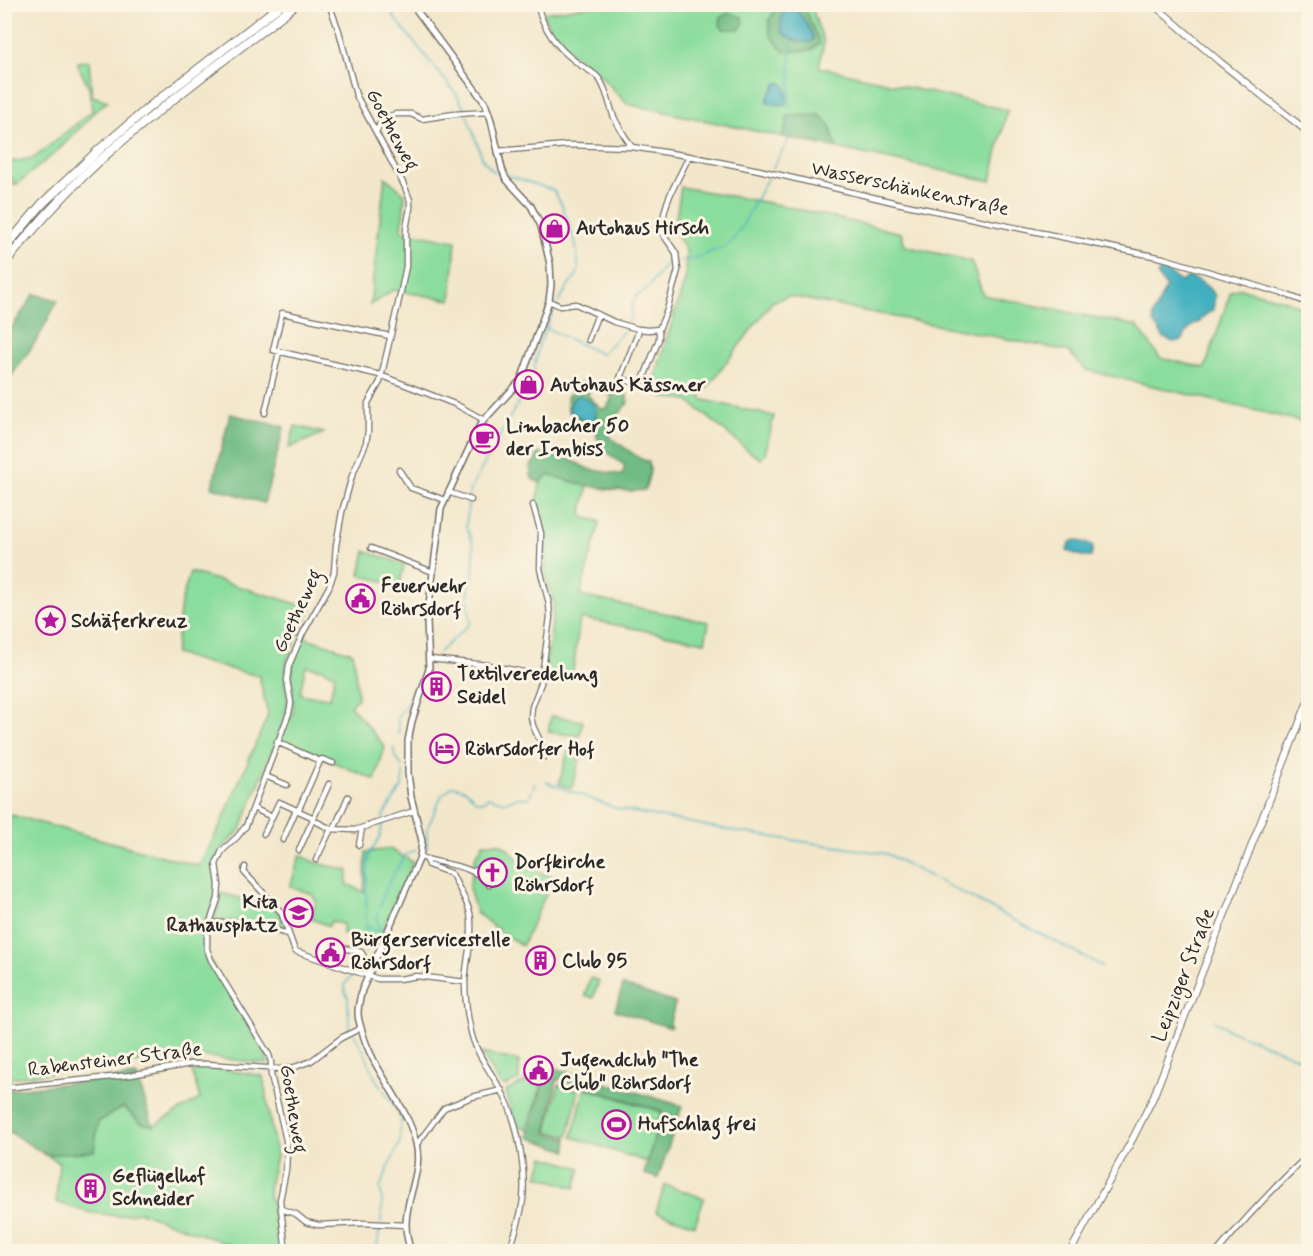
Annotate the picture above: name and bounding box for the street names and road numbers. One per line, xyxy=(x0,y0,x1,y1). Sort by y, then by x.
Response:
street label: Goetheweg xyxy=(357,84,425,177)
street label: Wasserschänkenstraße xyxy=(809,155,1012,223)
street label: Goetheweg xyxy=(267,565,331,658)
street label: Leipziger Straße xyxy=(1146,904,1223,1046)
street label: Rabensteiner Straße xyxy=(27,1036,204,1084)
street label: Goetheweg xyxy=(271,1063,313,1156)

